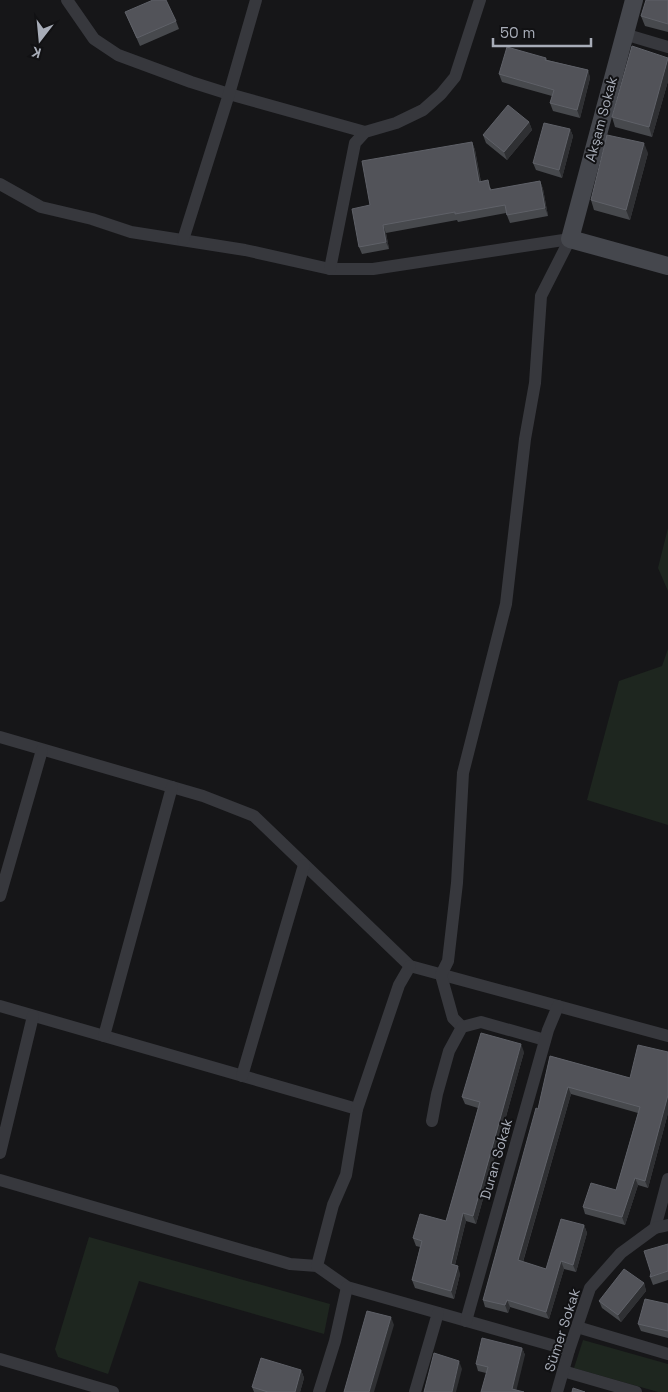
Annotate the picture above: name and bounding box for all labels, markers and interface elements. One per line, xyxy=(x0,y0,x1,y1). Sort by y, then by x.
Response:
north arrow xyxy=(15,15,65,65)
scale bar xyxy=(493,15,590,47)
text: 50 m xyxy=(500,23,535,42)
text: K xyxy=(29,43,43,62)
street label: Akşam Sokak xyxy=(581,74,621,164)
street label: Duran Sokak xyxy=(476,1116,516,1202)
street label: Sümer Sokak xyxy=(540,1286,584,1374)

